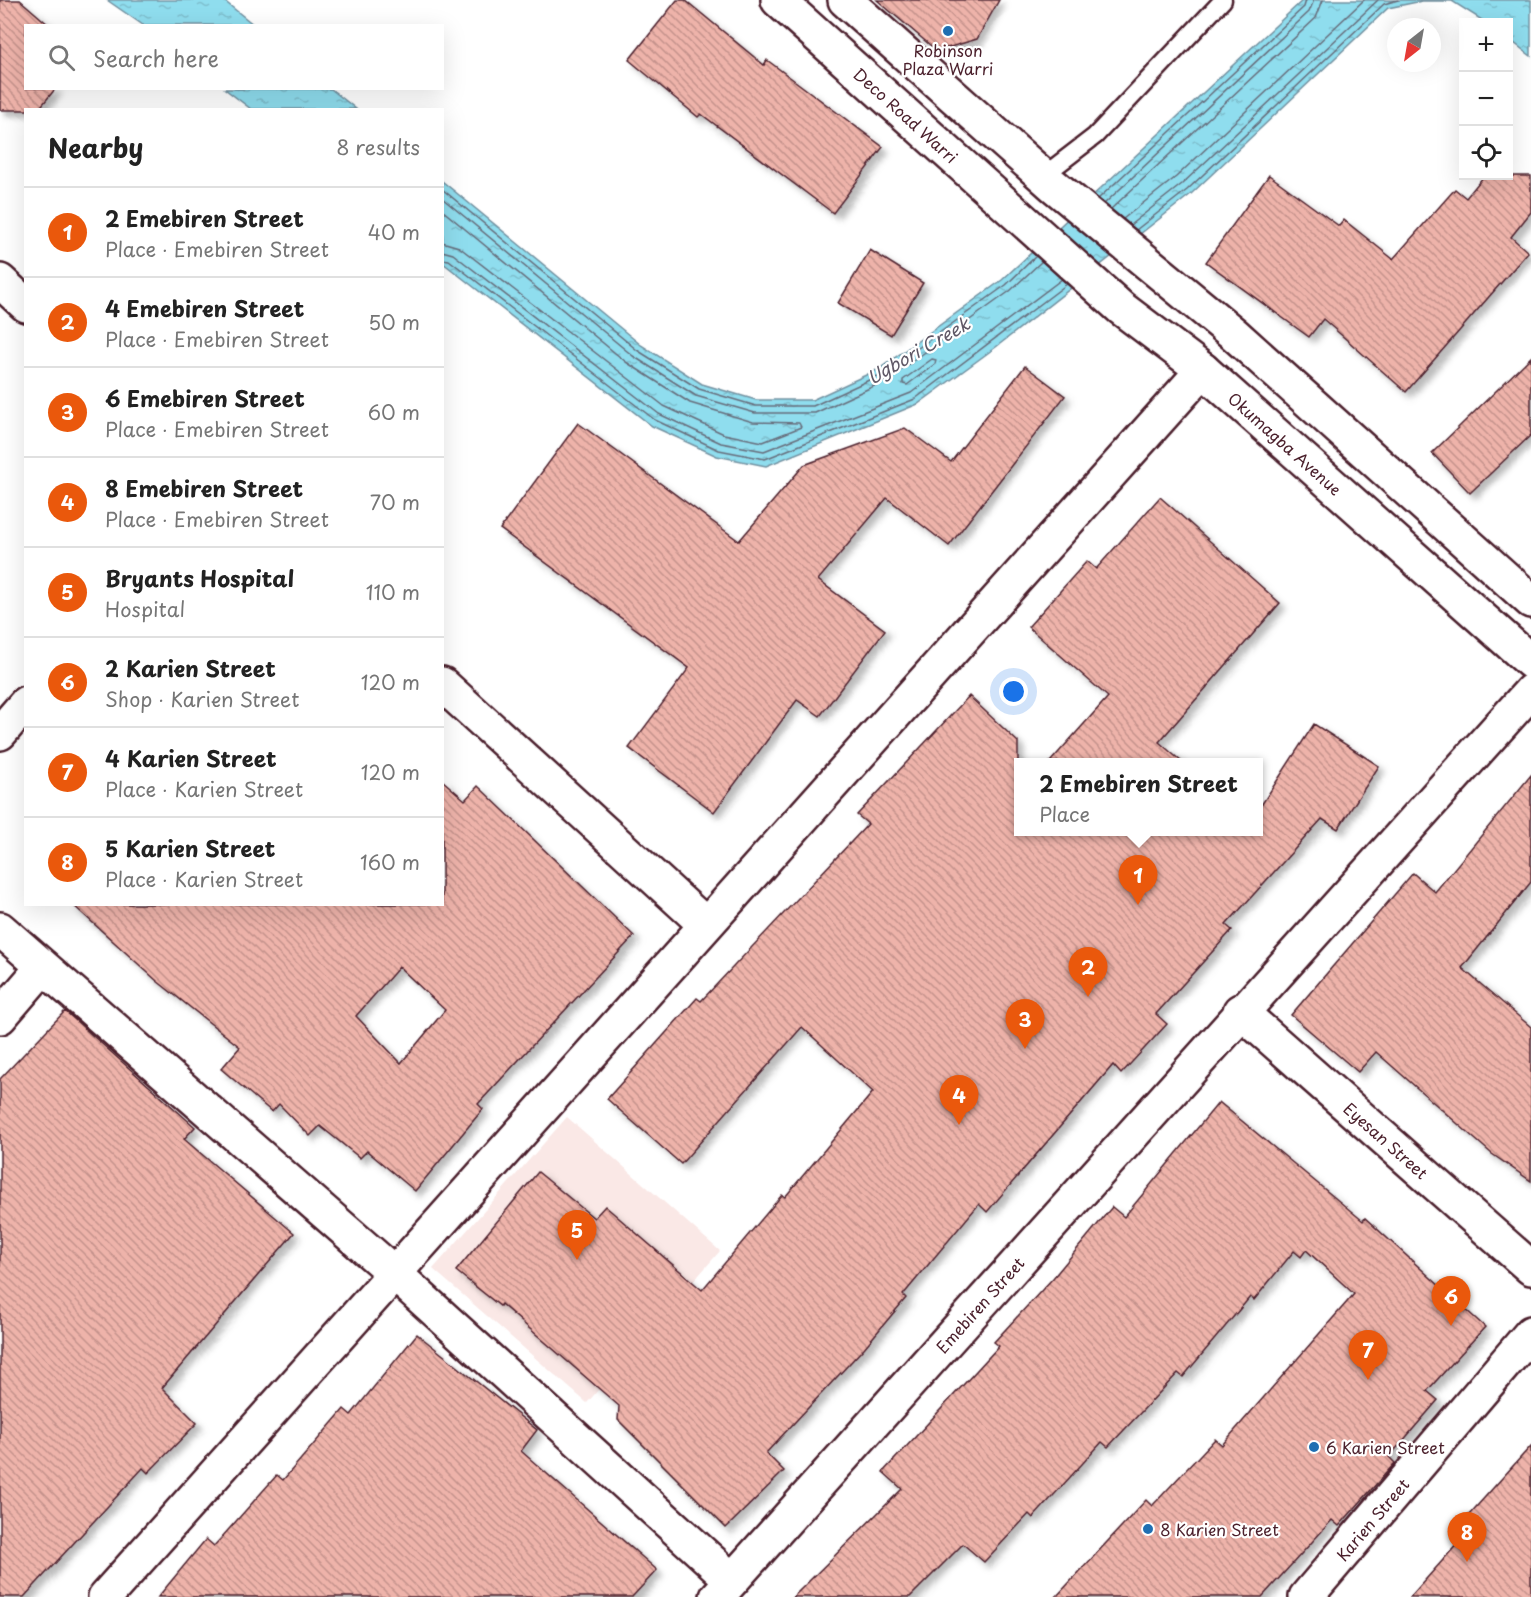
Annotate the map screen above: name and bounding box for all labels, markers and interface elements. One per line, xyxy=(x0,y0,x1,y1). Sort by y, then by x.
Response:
north arrow xyxy=(1387,18,1441,72)
map controls xyxy=(1459,18,1513,180)
button: + xyxy=(1459,18,1513,72)
search box xyxy=(24,24,444,90)
marker: Robinson Plaza Warri xyxy=(941,24,955,38)
place label: Robinson Plaza Warri xyxy=(903,38,993,80)
icon: search xyxy=(45,41,78,74)
text: Search here xyxy=(93,41,219,74)
street label: Deco Road Warri xyxy=(849,62,963,168)
button: − xyxy=(1459,72,1513,126)
button: locate xyxy=(1459,126,1513,180)
text: Nearby xyxy=(48,128,143,167)
text: 8 results xyxy=(336,132,420,162)
text: 2 Emebiren Street xyxy=(105,201,304,234)
text: 1 xyxy=(63,217,72,247)
text: 40 m xyxy=(368,217,420,247)
text: Place · Emebiren Street xyxy=(105,234,329,264)
text: 4 Emebiren Street xyxy=(105,291,304,324)
text: 2 xyxy=(60,307,75,337)
text: 50 m xyxy=(368,307,420,337)
water label: Ugbori Creek xyxy=(861,309,975,390)
text: Place · Emebiren Street xyxy=(105,324,329,354)
text: 6 Emebiren Street xyxy=(105,381,305,414)
street label: Okumagba Avenue xyxy=(1223,386,1347,500)
text: 3 xyxy=(61,397,74,427)
text: 60 m xyxy=(368,397,420,427)
text: Place · Emebiren Street xyxy=(105,414,329,444)
text: 8 Emebiren Street xyxy=(105,471,303,504)
text: 4 xyxy=(61,487,74,517)
text: 70 m xyxy=(370,487,420,517)
text: Place · Emebiren Street xyxy=(105,504,329,534)
text: Bryants Hospital xyxy=(105,561,294,594)
text: 5 xyxy=(61,577,74,607)
text: 110 m xyxy=(366,577,420,607)
text: Hospital xyxy=(105,594,185,624)
text: 2 Karien Street xyxy=(105,651,276,684)
text: 6 xyxy=(60,667,75,697)
text: 120 m xyxy=(361,667,420,697)
your location xyxy=(999,677,1028,706)
text: Shop · Karien Street xyxy=(105,684,299,714)
text: 4 Karien Street xyxy=(105,741,277,774)
text: 7 xyxy=(62,757,73,787)
text: 120 m xyxy=(361,757,420,787)
popup xyxy=(1014,758,1263,836)
text: 2 Emebiren Street xyxy=(1039,766,1238,799)
text: Place · Karien Street xyxy=(105,774,303,804)
text: Place xyxy=(1039,799,1090,829)
text: 5 Karien Street xyxy=(105,831,275,864)
text: 8 xyxy=(61,847,74,877)
text: 160 m xyxy=(360,847,420,877)
pin: 1 xyxy=(1118,856,1158,905)
text: Place · Karien Street xyxy=(105,864,303,894)
pin: 2 xyxy=(1068,948,1108,997)
pin: 3 xyxy=(1006,1000,1044,1049)
pin: 4 xyxy=(940,1076,978,1125)
street label: Eyesan Street xyxy=(1339,1096,1434,1184)
pin: 5 xyxy=(558,1210,596,1260)
street label: Emebiren Street xyxy=(930,1251,1030,1358)
pin: 6 xyxy=(1432,1276,1470,1326)
pin: 7 xyxy=(1348,1330,1388,1380)
place label: 6 Karien Street xyxy=(1326,1435,1445,1459)
marker: 6 Karien Street xyxy=(1307,1440,1321,1454)
street label: Karien Street xyxy=(1330,1472,1415,1566)
pin: 8 xyxy=(1448,1512,1486,1562)
place label: 8 Karien Street xyxy=(1160,1517,1279,1541)
marker: 8 Karien Street xyxy=(1141,1522,1155,1536)

